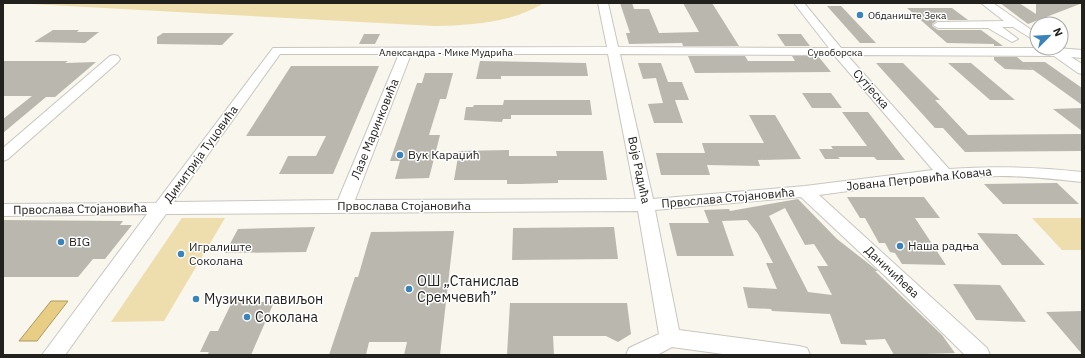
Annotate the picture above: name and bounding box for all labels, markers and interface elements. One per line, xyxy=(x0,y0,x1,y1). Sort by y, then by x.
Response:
place label: Обданиште Зека xyxy=(868,9,947,22)
marker: Обданиште Зека xyxy=(855,10,865,20)
north arrow xyxy=(1029,16,1069,56)
text: N xyxy=(1050,25,1066,38)
street label: Александра - Мике Мудрића xyxy=(379,46,514,59)
street label: Сувоборска xyxy=(807,46,863,59)
street label: Сутјеска xyxy=(850,66,893,112)
street label: Лазе Маринковића xyxy=(347,76,402,181)
street label: Димитрија Туцовића xyxy=(160,102,241,205)
street label: Воје Радића xyxy=(625,135,654,205)
place label: Вук Караџић xyxy=(408,147,480,162)
marker: Вук Караџић xyxy=(395,150,405,160)
street label: Јована Петровића Ковача xyxy=(845,163,993,194)
street label: Првослава Стојановића xyxy=(661,184,796,211)
street label: Првослава Стојановића xyxy=(337,198,471,213)
street label: Првослава Стојановића xyxy=(13,200,148,217)
place label: BIG xyxy=(69,234,90,249)
marker: BIG xyxy=(56,237,66,247)
place label: Наша радња xyxy=(908,238,980,253)
place label: Игралиште Соколана xyxy=(189,239,252,268)
marker: Наша радња xyxy=(895,241,905,251)
street label: Даничићева xyxy=(862,243,923,301)
marker: Игралиште Соколана xyxy=(176,249,186,259)
place label: ОШ „Станислав Сремчевић” xyxy=(417,272,519,306)
marker: ОШ „Станислав Сремчевић” xyxy=(404,284,414,294)
place label: Музички павиљон xyxy=(204,290,323,308)
marker: Музички павиљон xyxy=(191,294,201,304)
place label: Соколана xyxy=(255,308,318,326)
marker: Соколана xyxy=(242,312,252,322)

